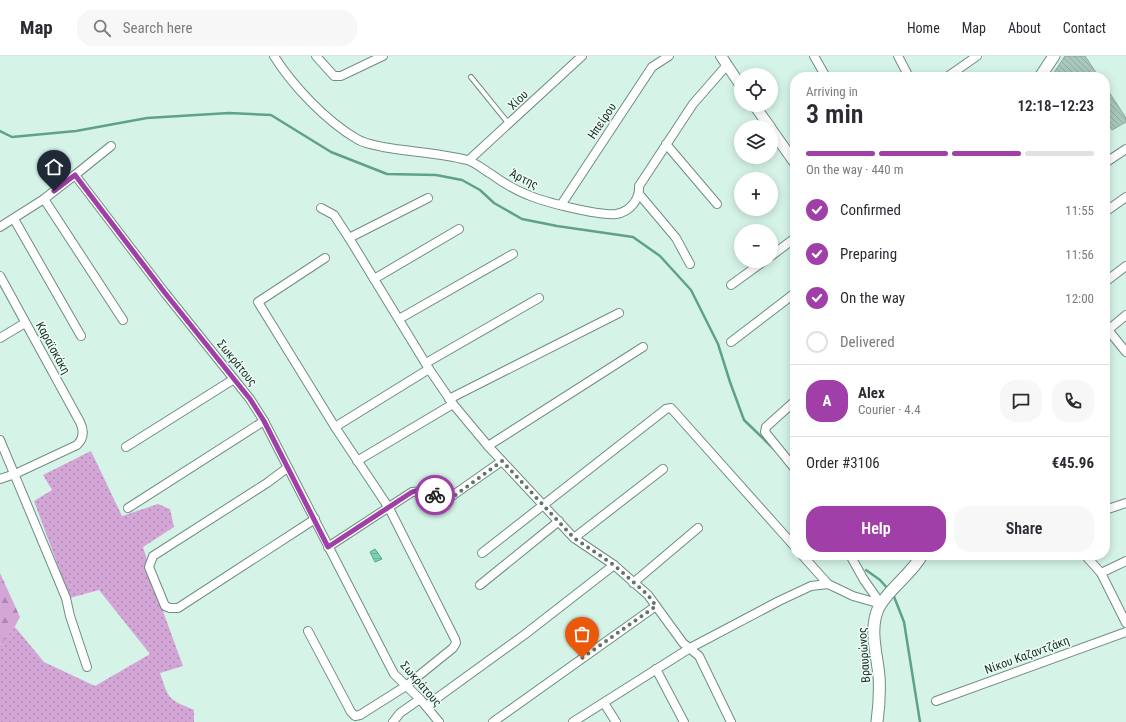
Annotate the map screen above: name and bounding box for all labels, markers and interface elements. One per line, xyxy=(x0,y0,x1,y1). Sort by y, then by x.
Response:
search box xyxy=(77,10,357,46)
text: Map xyxy=(20,16,53,39)
icon: search xyxy=(91,17,113,39)
text: Search here xyxy=(123,19,193,37)
text: Home xyxy=(907,20,940,36)
text: Map xyxy=(962,20,986,36)
text: About xyxy=(1008,20,1041,36)
text: Contact xyxy=(1063,20,1106,36)
map controls xyxy=(734,68,778,268)
button: locate xyxy=(734,68,778,112)
text: Arriving in xyxy=(806,84,858,99)
street label: Χίου xyxy=(505,87,531,113)
text: 12:18–12:23 xyxy=(1017,97,1094,115)
text: 3 min xyxy=(806,99,864,129)
street label: Ηπείρου xyxy=(585,100,619,142)
button: layers xyxy=(734,120,778,164)
pin xyxy=(37,150,71,191)
icon: home xyxy=(43,156,65,178)
text: On the way · 440 m xyxy=(806,162,903,177)
street label: Άρτης xyxy=(507,166,541,192)
button: + xyxy=(734,172,778,216)
icon: check xyxy=(806,199,828,221)
text: Confirmed xyxy=(840,201,901,219)
text: 11:55 xyxy=(1065,203,1094,218)
button: − xyxy=(734,224,778,268)
icon: check xyxy=(806,243,828,265)
text: Preparing xyxy=(840,245,897,263)
text: 11:56 xyxy=(1065,247,1094,262)
icon: check xyxy=(806,287,828,309)
text: On the way xyxy=(840,289,905,307)
text: 12:00 xyxy=(1065,291,1094,306)
street label: Καραϊσκάκη xyxy=(33,319,73,377)
text: Delivered xyxy=(840,333,895,351)
street label: Σωκράτους xyxy=(214,337,260,389)
button: chat xyxy=(1000,380,1042,422)
button: phone xyxy=(1052,380,1094,422)
text: Alex xyxy=(858,384,885,402)
text: A xyxy=(823,392,831,410)
text: Courier · 4.4 xyxy=(858,402,921,417)
text: Order #3106 xyxy=(806,454,880,472)
text: €45.96 xyxy=(1052,454,1094,472)
courier xyxy=(415,475,455,515)
icon: bike xyxy=(424,484,446,506)
button: Help xyxy=(806,506,946,552)
button: Share xyxy=(954,506,1094,552)
pin xyxy=(565,617,599,658)
icon: bag xyxy=(571,623,593,645)
street label: Βραυρώνος xyxy=(855,626,873,683)
street label: Νίκου Καζαντζάκη xyxy=(983,633,1071,677)
street label: Σωκράτους xyxy=(398,659,445,710)

